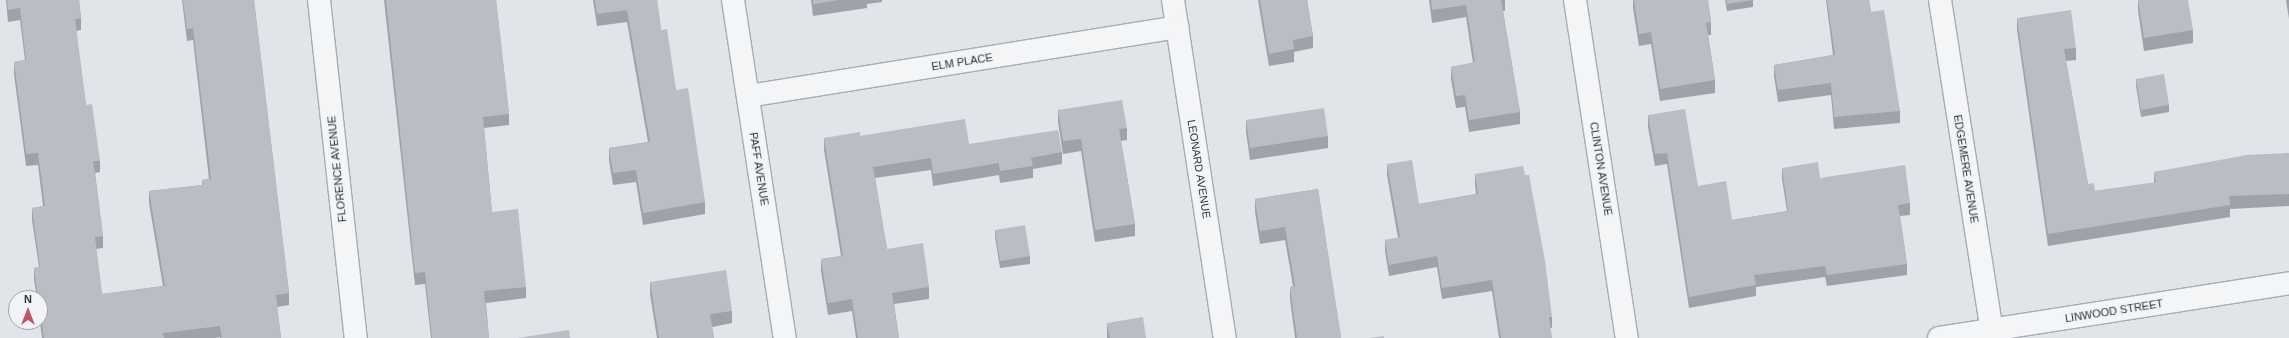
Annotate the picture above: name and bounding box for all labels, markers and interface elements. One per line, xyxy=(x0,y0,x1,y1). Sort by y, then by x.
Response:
street label: ELM PLACE xyxy=(930,51,994,73)
street label: EDGEMERE AVENUE xyxy=(1951,113,1981,225)
street label: FLORENCE AVENUE xyxy=(325,115,349,223)
street label: LEONARD AVENUE xyxy=(1185,118,1213,220)
street label: CLINTON AVENUE xyxy=(1587,121,1615,217)
street label: PAFF AVENUE xyxy=(747,131,771,207)
north arrow xyxy=(8,290,48,330)
text: N xyxy=(24,293,32,305)
street label: LINWOOD STREET xyxy=(2064,297,2164,325)

